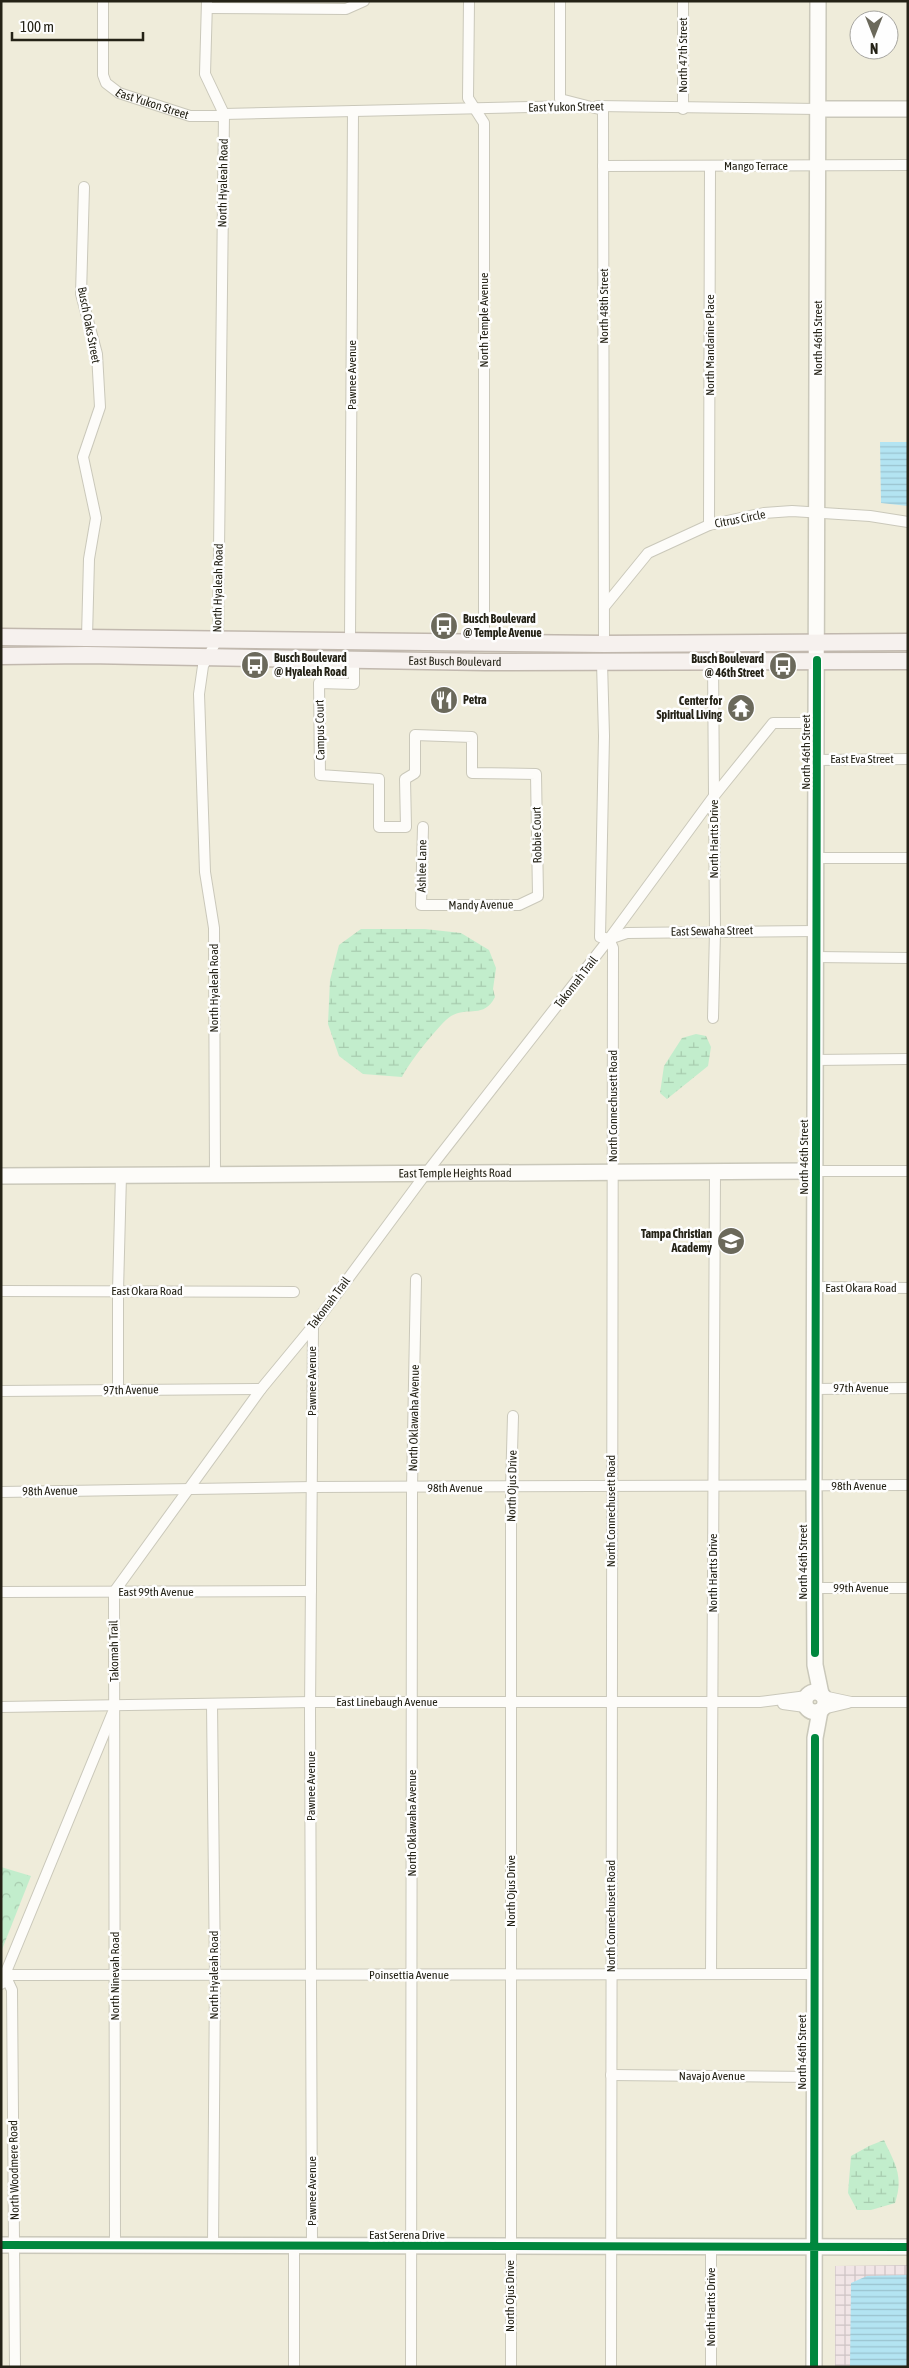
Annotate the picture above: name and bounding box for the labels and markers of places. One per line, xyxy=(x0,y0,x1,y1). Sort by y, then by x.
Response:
bus stop icon: Busch Boulevard @ Temple Avenue xyxy=(429,611,459,641)
place label: Busch Boulevard @ Temple Avenue xyxy=(463,612,542,640)
bus stop icon: Busch Boulevard @ Hyaleah Road xyxy=(240,650,270,680)
place label: Busch Boulevard @ Hyaleah Road xyxy=(274,651,347,679)
bus stop icon: Busch Boulevard @ 46th Street xyxy=(768,651,798,681)
place label: Busch Boulevard @ 46th Street xyxy=(691,652,765,680)
restaurant icon: Petra xyxy=(429,685,459,715)
place label: Petra xyxy=(463,693,487,707)
temple icon: Center for Spiritual Living xyxy=(726,693,756,723)
place label: Center for Spiritual Living xyxy=(656,694,723,722)
school or university icon: Tampa Christian Academy xyxy=(716,1226,746,1256)
place label: Tampa Christian Academy xyxy=(641,1227,712,1255)

